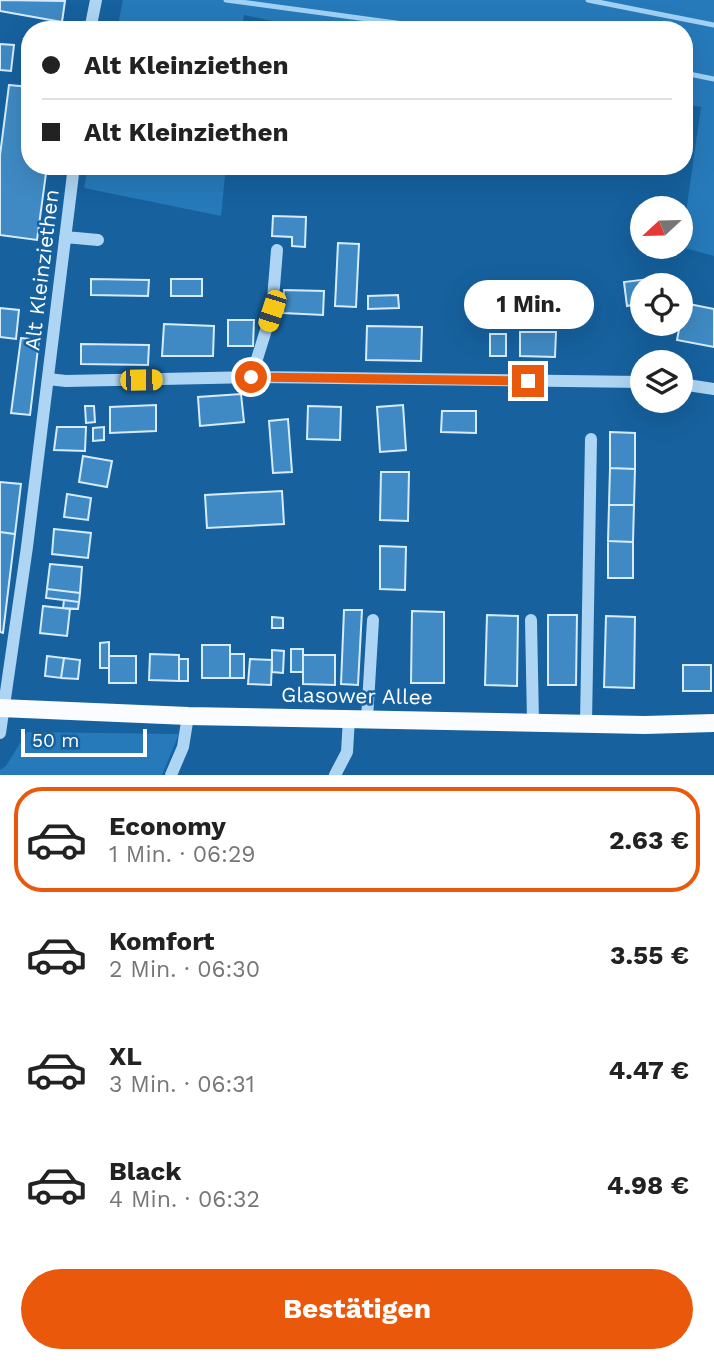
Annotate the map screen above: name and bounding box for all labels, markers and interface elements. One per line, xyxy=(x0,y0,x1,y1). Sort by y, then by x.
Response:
text: Alt Kleinziethen xyxy=(84,50,289,80)
text: Alt Kleinziethen xyxy=(84,117,289,147)
street label: Alt Kleinziethen xyxy=(19,188,64,352)
north arrow xyxy=(630,196,693,259)
map controls xyxy=(630,196,693,413)
button: locate xyxy=(630,273,693,336)
callout: 1 Min. xyxy=(463,280,593,328)
car xyxy=(256,288,289,334)
text: 1 Min. xyxy=(496,291,562,318)
button: layers xyxy=(630,350,693,413)
route start xyxy=(235,361,267,393)
route end xyxy=(512,365,544,397)
car xyxy=(120,369,163,391)
street label: Glasower Allee xyxy=(281,682,433,709)
scale bar xyxy=(21,726,147,758)
text: 50 m xyxy=(32,729,79,752)
icon: car xyxy=(25,808,88,871)
text: Economy xyxy=(109,811,226,841)
text: 2.63 € xyxy=(609,825,689,855)
text: 1 Min. · 06:29 xyxy=(109,841,256,868)
icon: car xyxy=(25,923,88,986)
text: Komfort xyxy=(109,926,214,956)
text: 3.55 € xyxy=(610,940,689,970)
text: 2 Min. · 06:30 xyxy=(109,956,260,983)
icon: car xyxy=(25,1038,88,1101)
text: XL xyxy=(109,1041,142,1071)
text: 4.47 € xyxy=(609,1055,689,1085)
text: 3 Min. · 06:31 xyxy=(109,1071,255,1098)
icon: car xyxy=(25,1153,88,1216)
text: Black xyxy=(109,1156,181,1186)
text: 4.98 € xyxy=(607,1170,689,1200)
text: 4 Min. · 06:32 xyxy=(109,1186,260,1213)
button: Bestätigen xyxy=(21,1269,693,1349)

